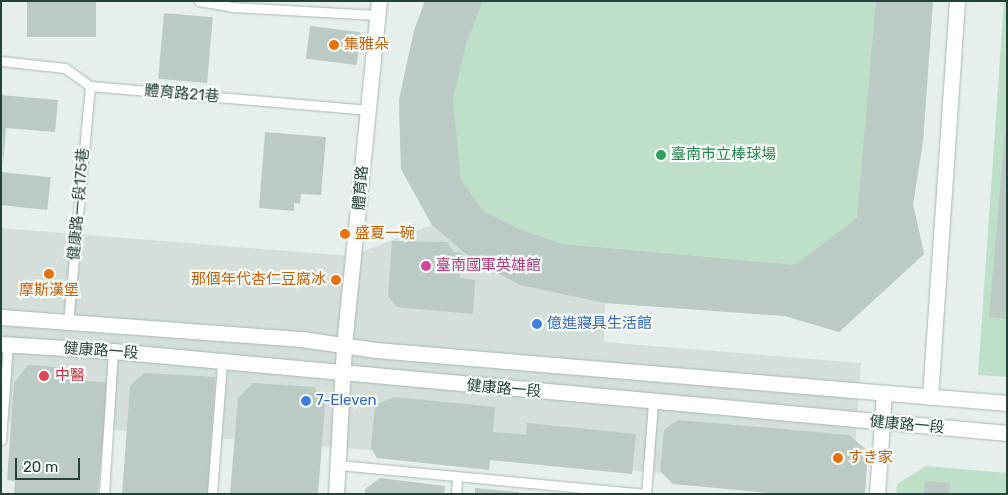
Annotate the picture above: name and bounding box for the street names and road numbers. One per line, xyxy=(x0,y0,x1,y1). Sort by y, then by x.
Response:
street label: 體育路21巷 xyxy=(144,82,220,106)
street label: 健康路一段175巷 xyxy=(65,147,93,261)
street label: 體育路 xyxy=(350,165,372,211)
street label: 健康路一段 xyxy=(63,339,139,363)
street label: 健康路一段 xyxy=(466,377,542,401)
street label: 健康路一段 xyxy=(869,413,945,437)

